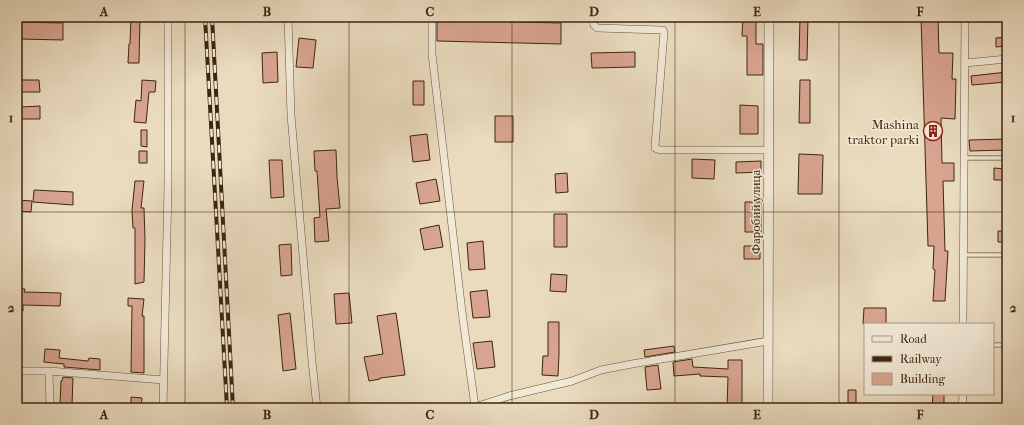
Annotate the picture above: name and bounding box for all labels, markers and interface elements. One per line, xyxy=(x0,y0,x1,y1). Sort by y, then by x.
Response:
text: A xyxy=(99,4,109,19)
text: B xyxy=(263,4,272,19)
text: C xyxy=(426,4,435,19)
text: D xyxy=(589,4,599,19)
text: E xyxy=(753,4,761,19)
text: F xyxy=(916,4,924,19)
text: 1 xyxy=(9,110,14,125)
text: 1 xyxy=(1011,110,1016,125)
place label: Mashina traktor parki xyxy=(848,117,920,147)
building icon: Mashina traktor parki xyxy=(922,120,944,142)
street label: Фаробий улица xyxy=(748,170,763,254)
text: 2 xyxy=(8,300,15,315)
text: 2 xyxy=(1010,300,1017,315)
legend xyxy=(864,323,994,395)
text: Road xyxy=(900,332,927,346)
text: Railway xyxy=(900,352,942,366)
text: Building xyxy=(900,372,945,386)
text: A xyxy=(99,407,109,422)
text: B xyxy=(263,407,272,422)
text: C xyxy=(426,407,435,422)
text: D xyxy=(589,407,599,422)
text: E xyxy=(753,407,761,422)
text: F xyxy=(916,407,924,422)

